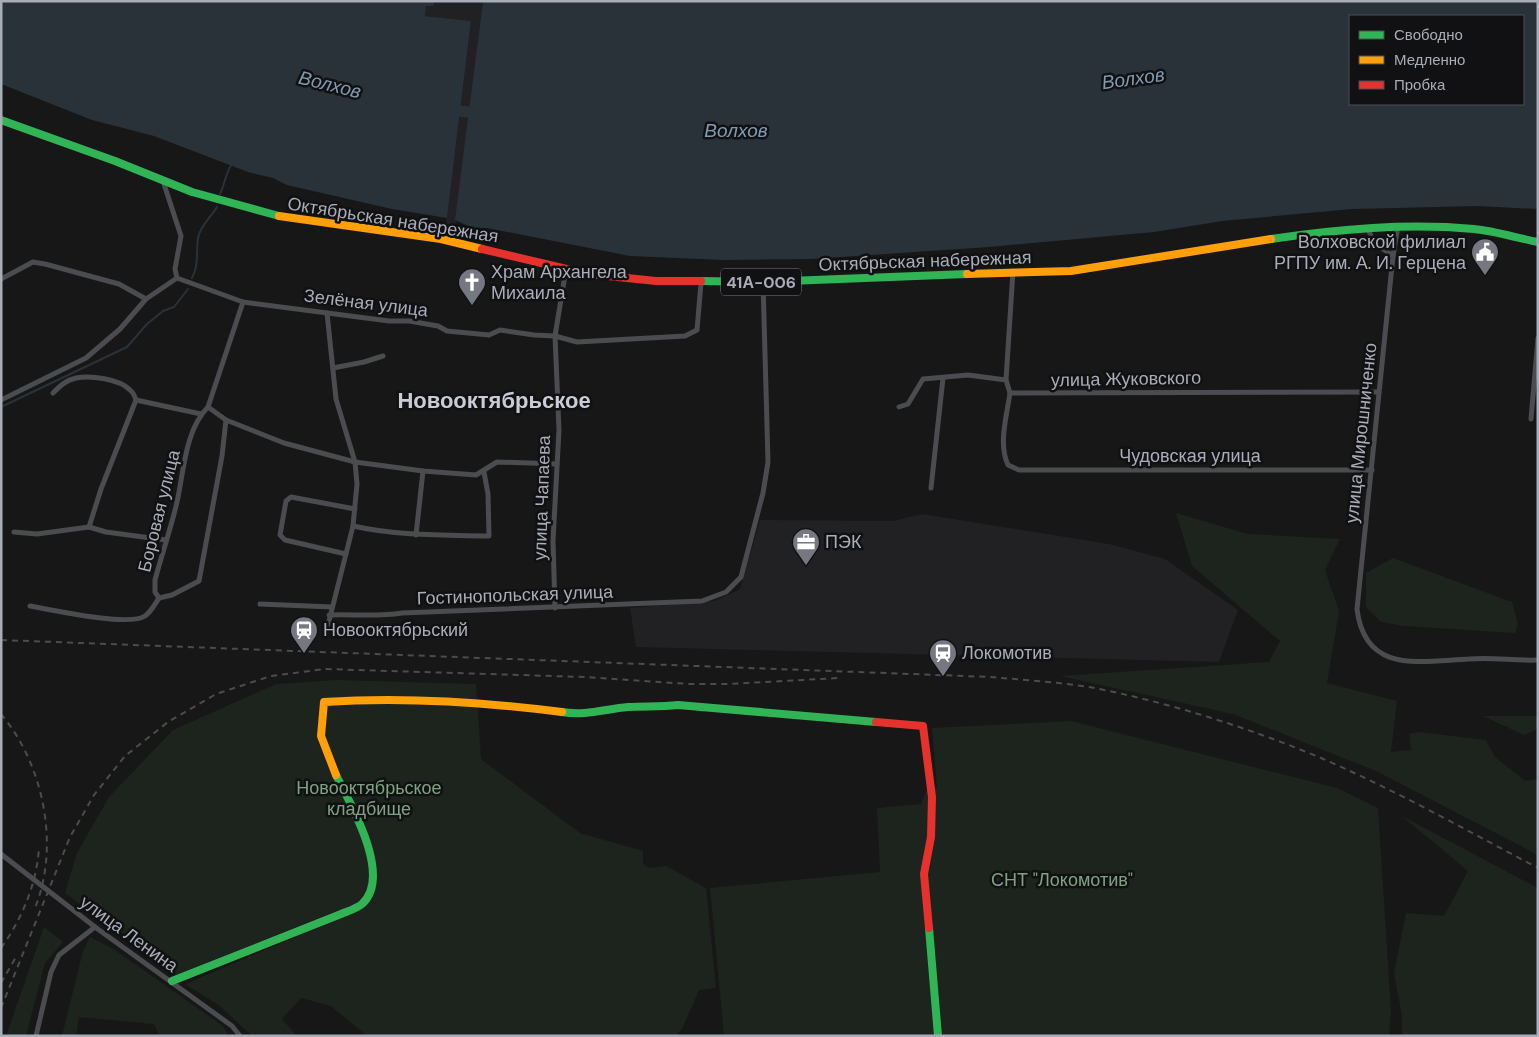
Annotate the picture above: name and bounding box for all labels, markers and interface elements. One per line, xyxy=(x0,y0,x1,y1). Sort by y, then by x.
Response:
legend xyxy=(1349,15,1524,105)
text: Свободно xyxy=(1394,25,1463,45)
text: Медленно xyxy=(1394,50,1465,70)
water label: Волхов xyxy=(1100,62,1166,95)
water label: Волхов xyxy=(296,65,364,104)
text: Пробка xyxy=(1394,75,1446,95)
water label: Волхов xyxy=(704,118,768,143)
street label: Октябрьская набережная xyxy=(286,191,500,249)
place label: Волховской филиал РГПУ им. А. И. Герцена xyxy=(1274,230,1467,275)
public building icon: Волховской филиал РГПУ им. А. И. Герцена xyxy=(1470,237,1500,276)
street label: Октябрьская набережная xyxy=(818,245,1032,277)
place label: Храм Архангела Михаила xyxy=(491,260,628,305)
church icon: Храм Архангела Михаила xyxy=(457,267,487,306)
road number: 41А-006 xyxy=(721,268,801,296)
street label: Зелёная улица xyxy=(303,283,430,323)
street label: улица Мирошниченко xyxy=(1340,342,1382,524)
street label: улица Жуковского xyxy=(1051,366,1201,392)
district label: Новооктябрьское xyxy=(397,386,591,415)
street label: улица Чапаева xyxy=(528,434,556,561)
street label: Чудовская улица xyxy=(1119,444,1262,468)
street label: Боровая улица xyxy=(132,446,186,575)
office icon: ПЭК xyxy=(791,527,821,566)
place label: ПЭК xyxy=(825,530,862,554)
street label: Гостинопольская улица xyxy=(416,580,615,610)
station icon: Новооктябрьский xyxy=(289,615,319,654)
place label: Новооктябрьский xyxy=(323,618,468,642)
station icon: Локомотив xyxy=(928,638,958,677)
place label: Локомотив xyxy=(962,641,1052,665)
park label: Новооктябрьское кладбище xyxy=(296,776,442,821)
park label: СНТ "Локомотив" xyxy=(991,868,1133,892)
street label: улица Ленина xyxy=(75,890,184,978)

